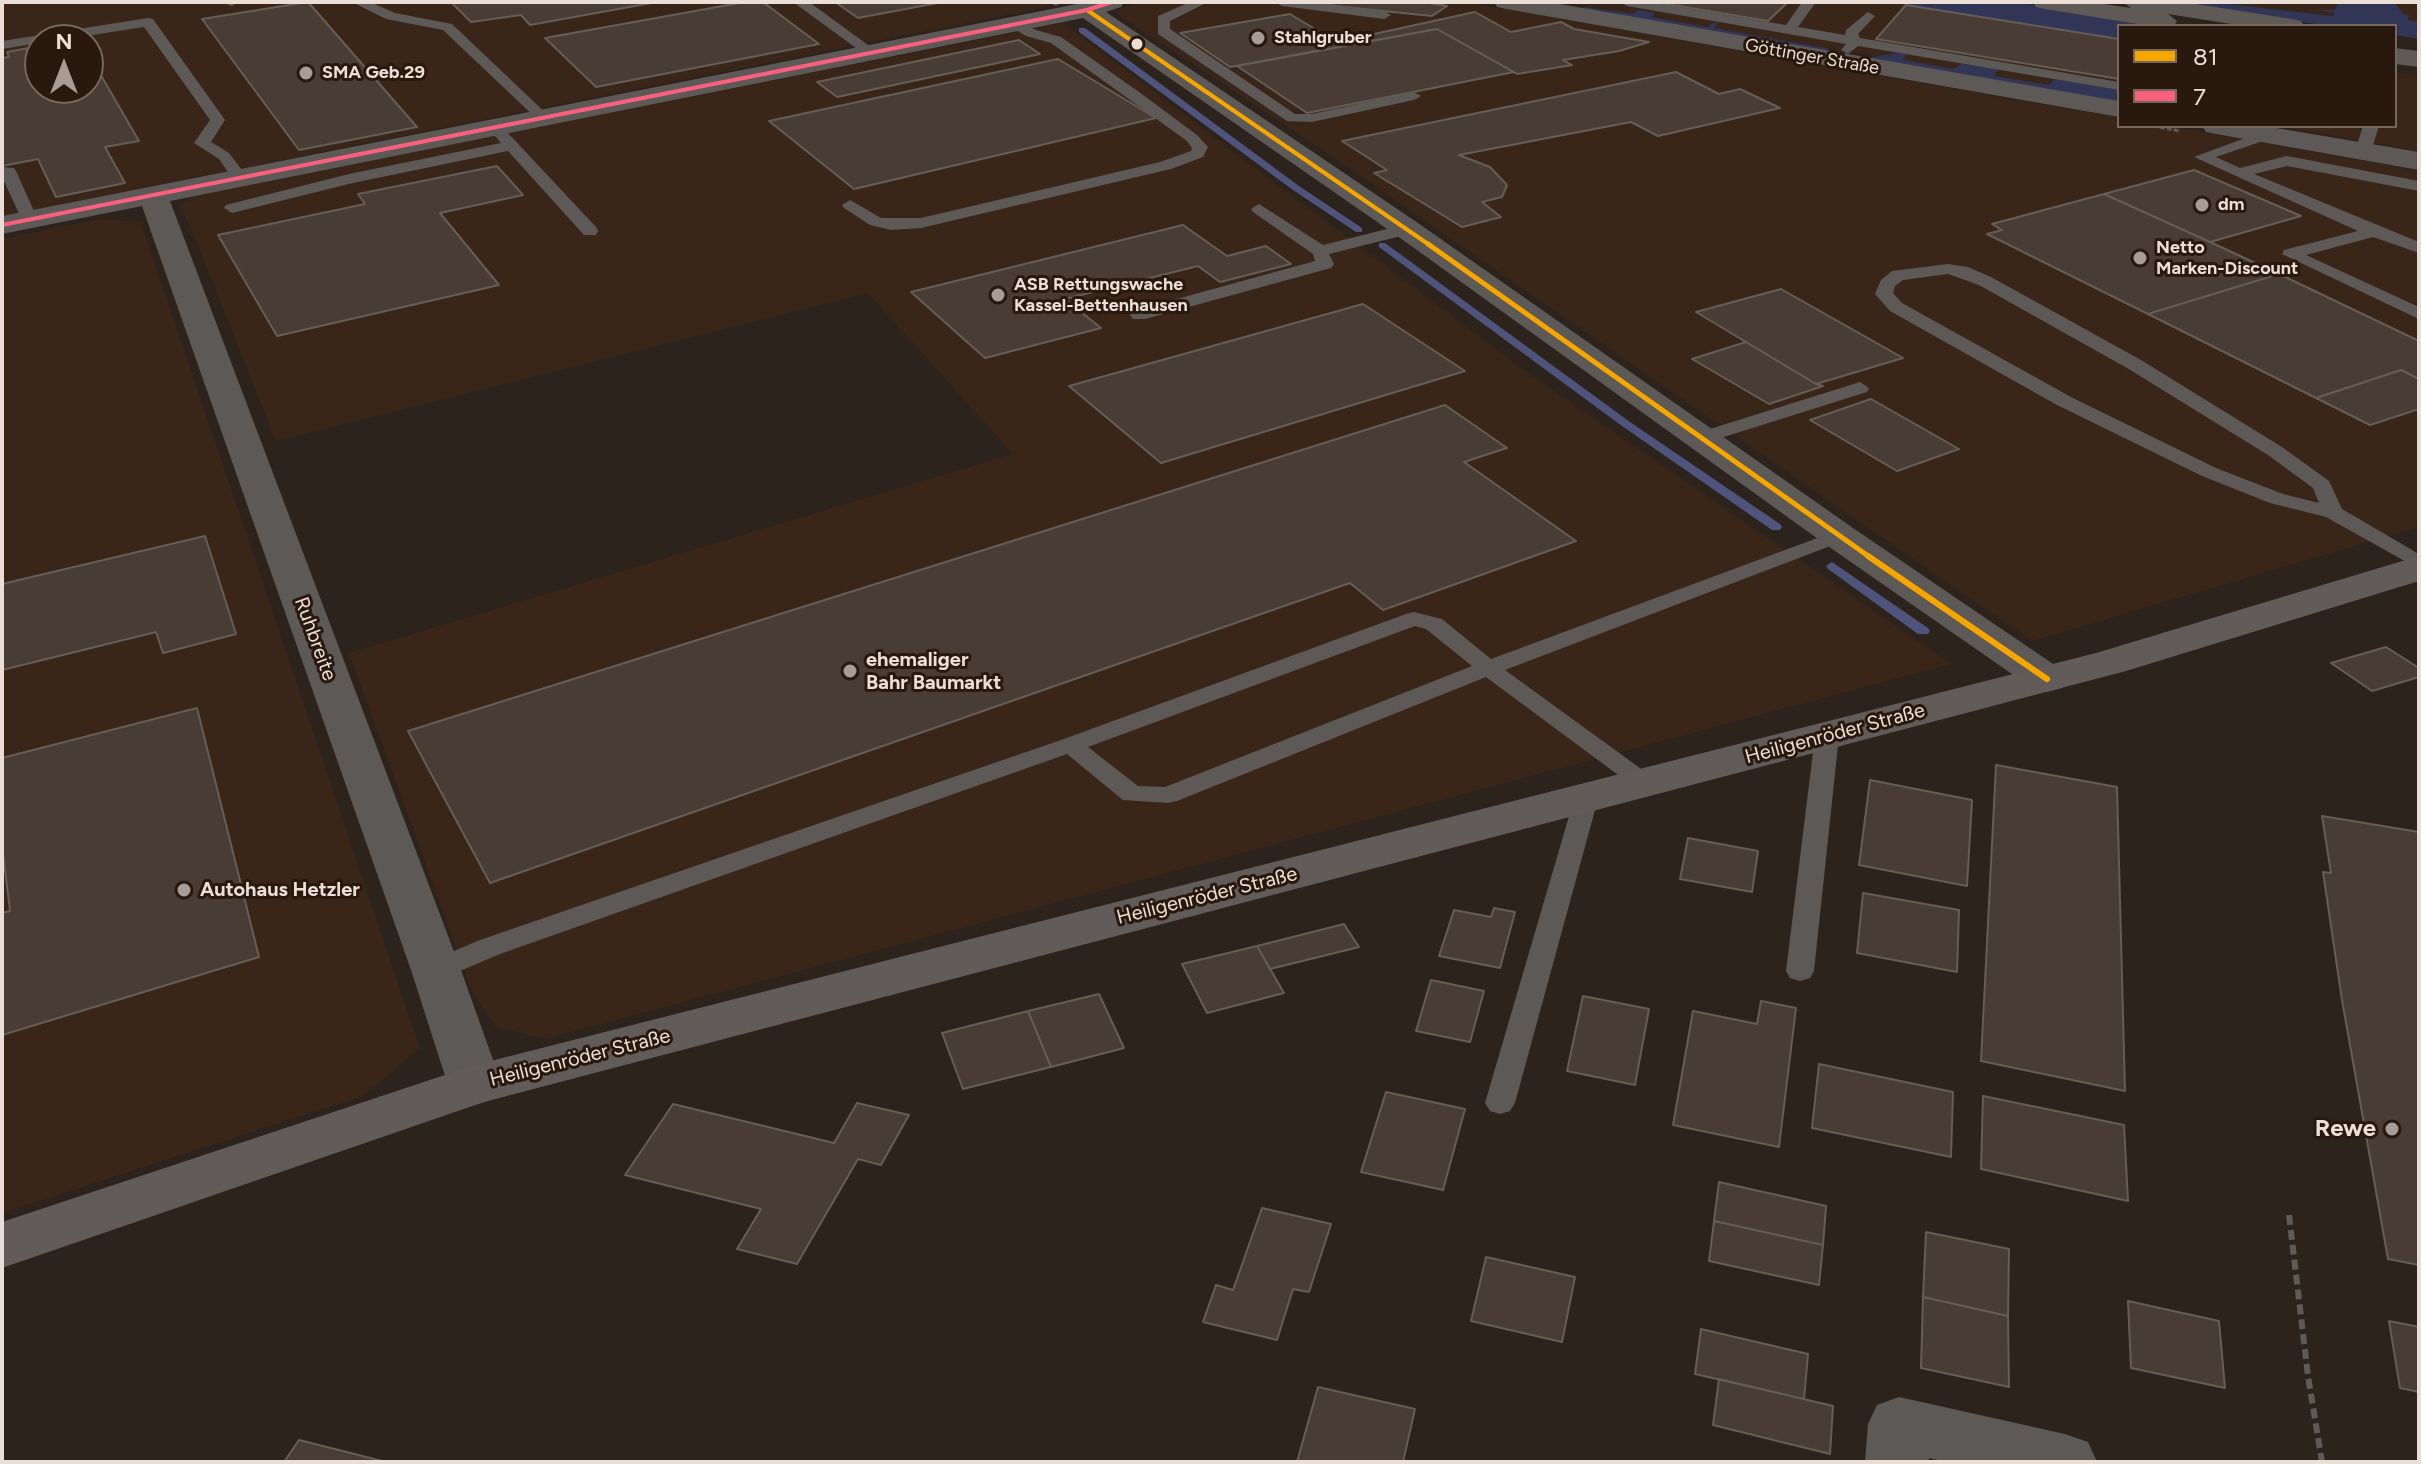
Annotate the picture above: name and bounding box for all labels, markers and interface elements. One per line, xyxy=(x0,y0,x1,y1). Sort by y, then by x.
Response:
north arrow xyxy=(24,24,104,104)
legend xyxy=(2117,24,2397,128)
place label: Stahlgruber xyxy=(1274,27,1372,49)
text: N xyxy=(55,28,73,55)
marker: Stahlgruber xyxy=(1249,29,1267,47)
street label: Göttinger Straße xyxy=(1743,35,1881,79)
unlabelled marker xyxy=(1129,36,1145,52)
text: 81 xyxy=(2193,42,2218,71)
place label: SMA Geb.29 xyxy=(322,62,425,84)
marker: SMA Geb.29 xyxy=(297,64,315,82)
text: 7 xyxy=(2193,82,2206,111)
place label: dm xyxy=(2218,194,2244,216)
marker: dm xyxy=(2193,196,2211,214)
place label: Netto Marken-Discount xyxy=(2156,237,2298,280)
marker: Netto Marken-Discount xyxy=(2131,249,2149,267)
place label: ASB Rettungswache Kassel-Bettenhausen xyxy=(1014,274,1188,316)
marker: ASB Rettungswache Kassel-Bettenhausen xyxy=(989,286,1007,304)
street label: Ruhbreite xyxy=(289,594,341,684)
place label: ehemaliger Bahr Baumarkt xyxy=(866,648,1001,695)
marker: ehemaliger Bahr Baumarkt xyxy=(841,662,859,680)
street label: Heiligenröder Straße xyxy=(1742,698,1928,770)
street label: Heiligenröder Straße xyxy=(1114,862,1300,930)
place label: Autohaus Hetzler xyxy=(200,878,360,902)
marker: Autohaus Hetzler xyxy=(175,881,193,899)
street label: Heiligenröder Straße xyxy=(487,1024,673,1092)
place label: Rewe xyxy=(2315,1115,2376,1143)
marker: Rewe xyxy=(2383,1120,2401,1138)

